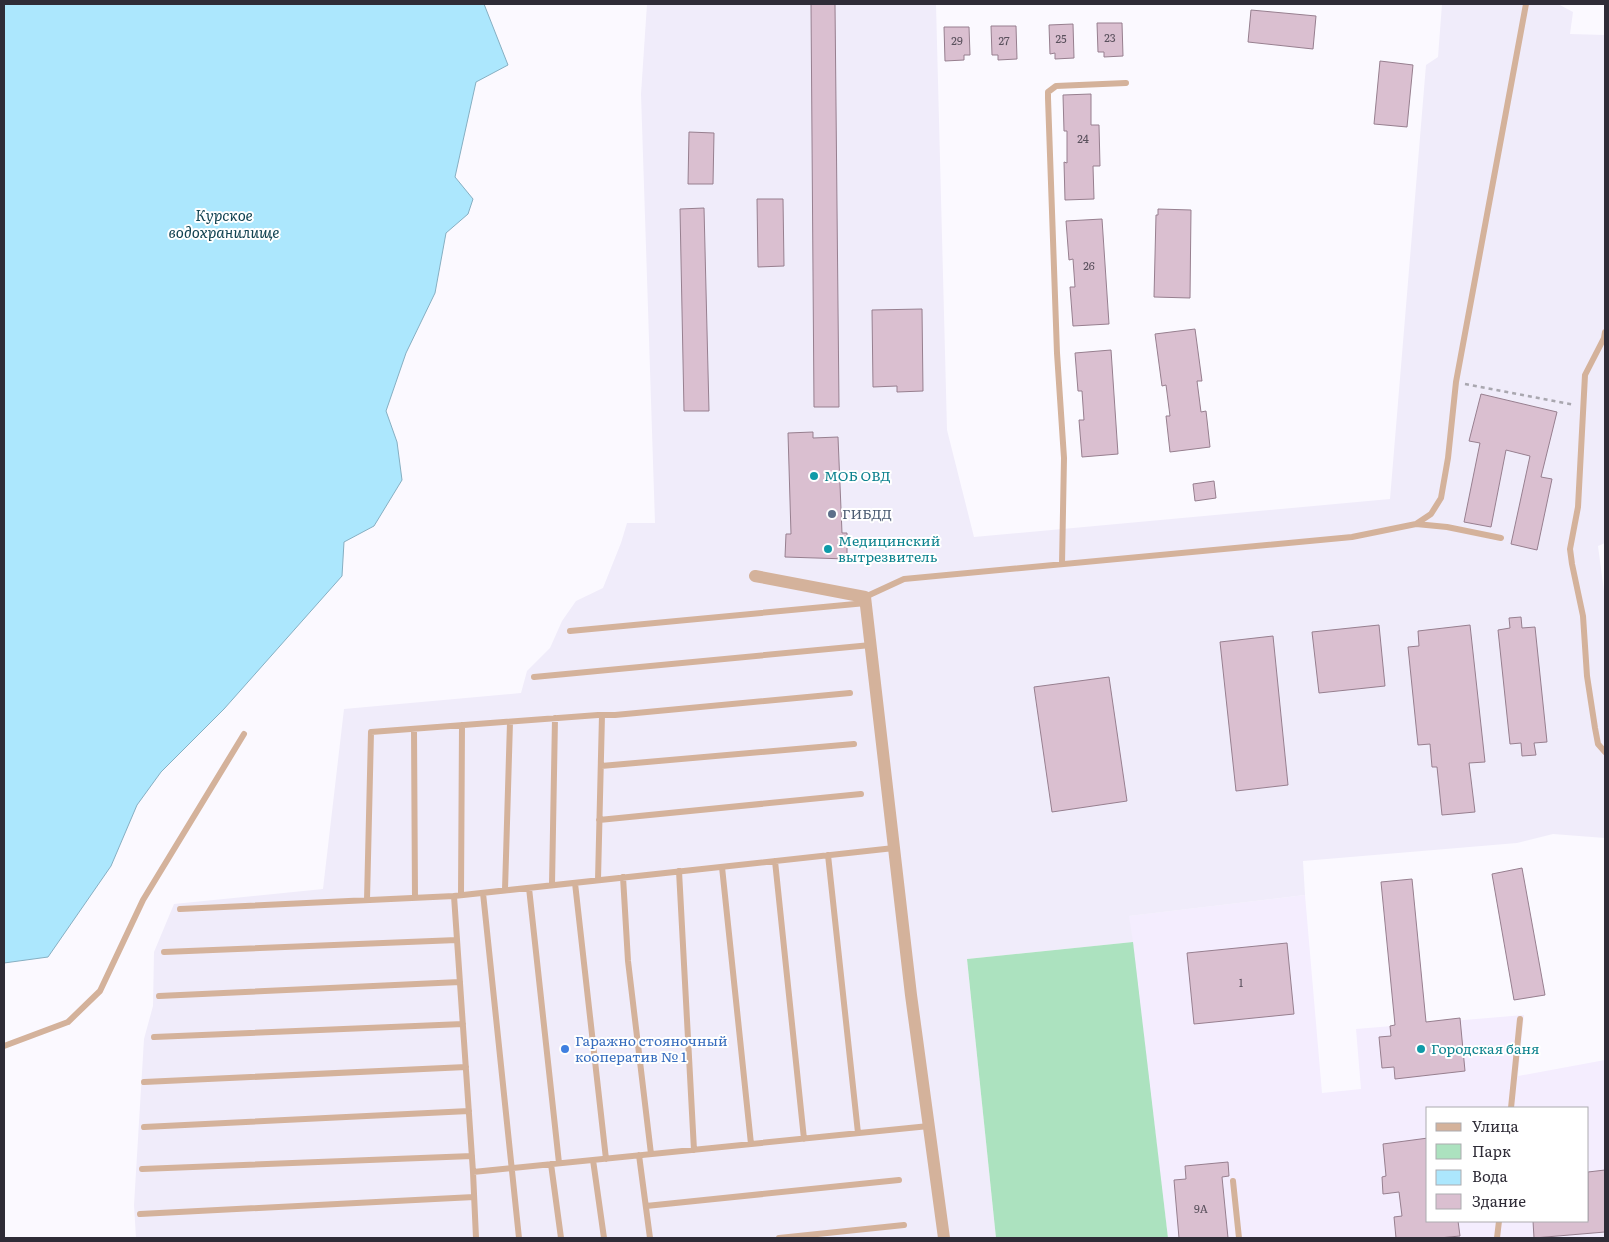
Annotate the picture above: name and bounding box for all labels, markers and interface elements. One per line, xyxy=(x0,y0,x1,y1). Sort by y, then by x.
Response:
house number: 23 xyxy=(1104,29,1116,45)
house number: 25 xyxy=(1055,30,1067,46)
house number: 29 xyxy=(951,32,963,48)
house number: 27 xyxy=(998,32,1010,48)
house number: 24 xyxy=(1077,130,1089,146)
water label: Курское водохранилище xyxy=(169,203,279,243)
house number: 26 xyxy=(1083,257,1095,273)
place label: МОБ ОВД xyxy=(824,465,891,485)
marker: МОБ ОВД xyxy=(808,470,820,482)
place label: ГИБДД xyxy=(842,503,892,523)
marker: ГИБДД xyxy=(826,508,838,520)
place label: Медицинский вытрезвитель xyxy=(838,530,940,566)
marker: Медицинский вытрезвитель xyxy=(822,543,834,555)
house number: 1 xyxy=(1239,974,1244,990)
place label: Гаражно стояночный кооператив № 1 xyxy=(575,1030,727,1066)
place label: Городская баня xyxy=(1431,1038,1540,1058)
marker: Гаражно стояночный кооператив № 1 xyxy=(559,1043,571,1055)
marker: Городская баня xyxy=(1415,1043,1427,1055)
legend xyxy=(1426,1107,1589,1222)
text: Улица xyxy=(1472,1114,1520,1137)
text: Парк xyxy=(1472,1139,1511,1162)
text: Вода xyxy=(1472,1164,1509,1187)
text: Здание xyxy=(1472,1189,1526,1212)
house number: 9А xyxy=(1194,1200,1208,1216)

